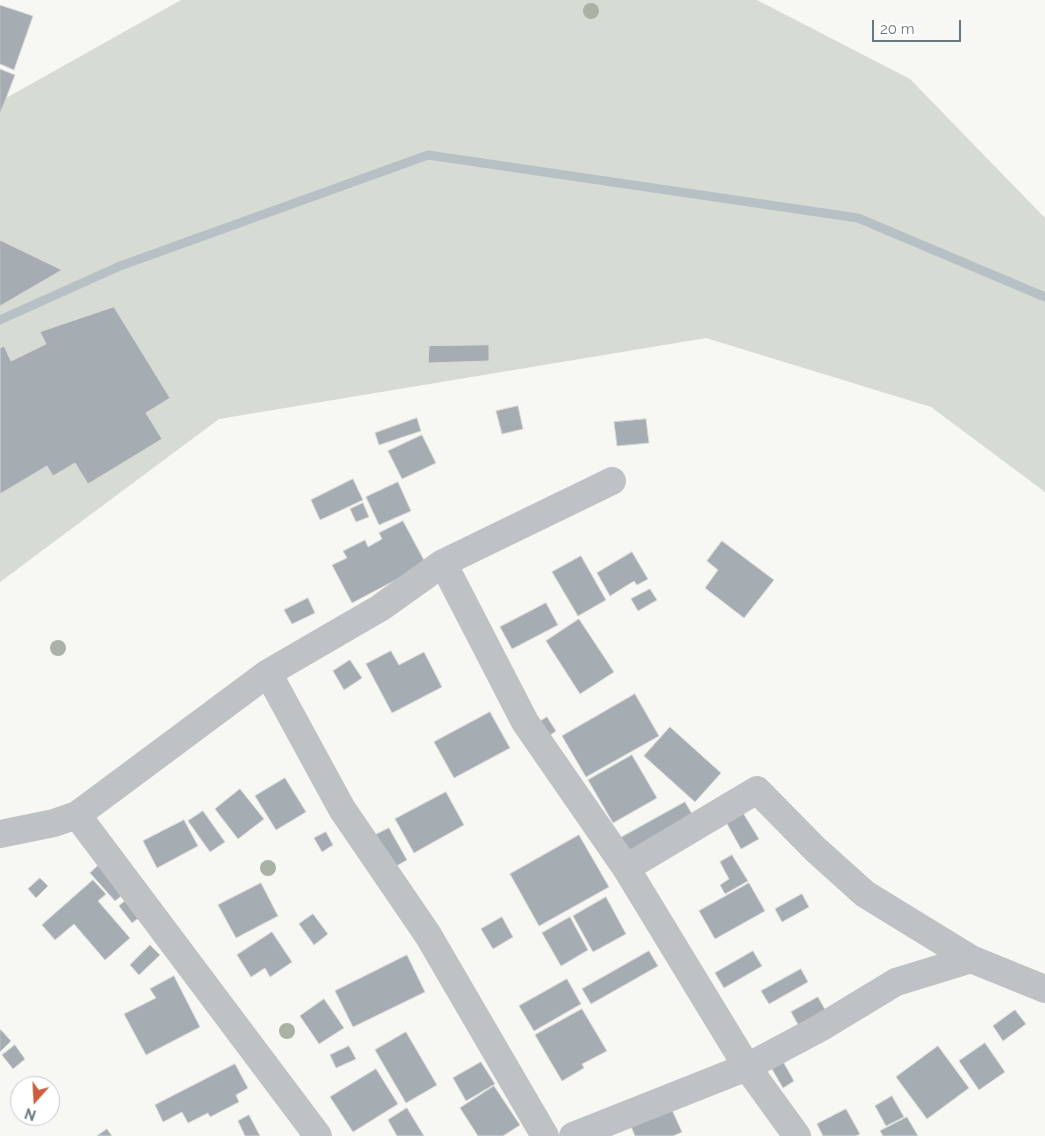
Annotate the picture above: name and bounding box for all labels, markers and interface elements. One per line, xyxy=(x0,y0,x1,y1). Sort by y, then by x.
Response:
scale bar xyxy=(875,10,964,42)
text: 20 m xyxy=(880,20,915,38)
north arrow xyxy=(10,1076,60,1126)
text: N xyxy=(23,1105,38,1124)

